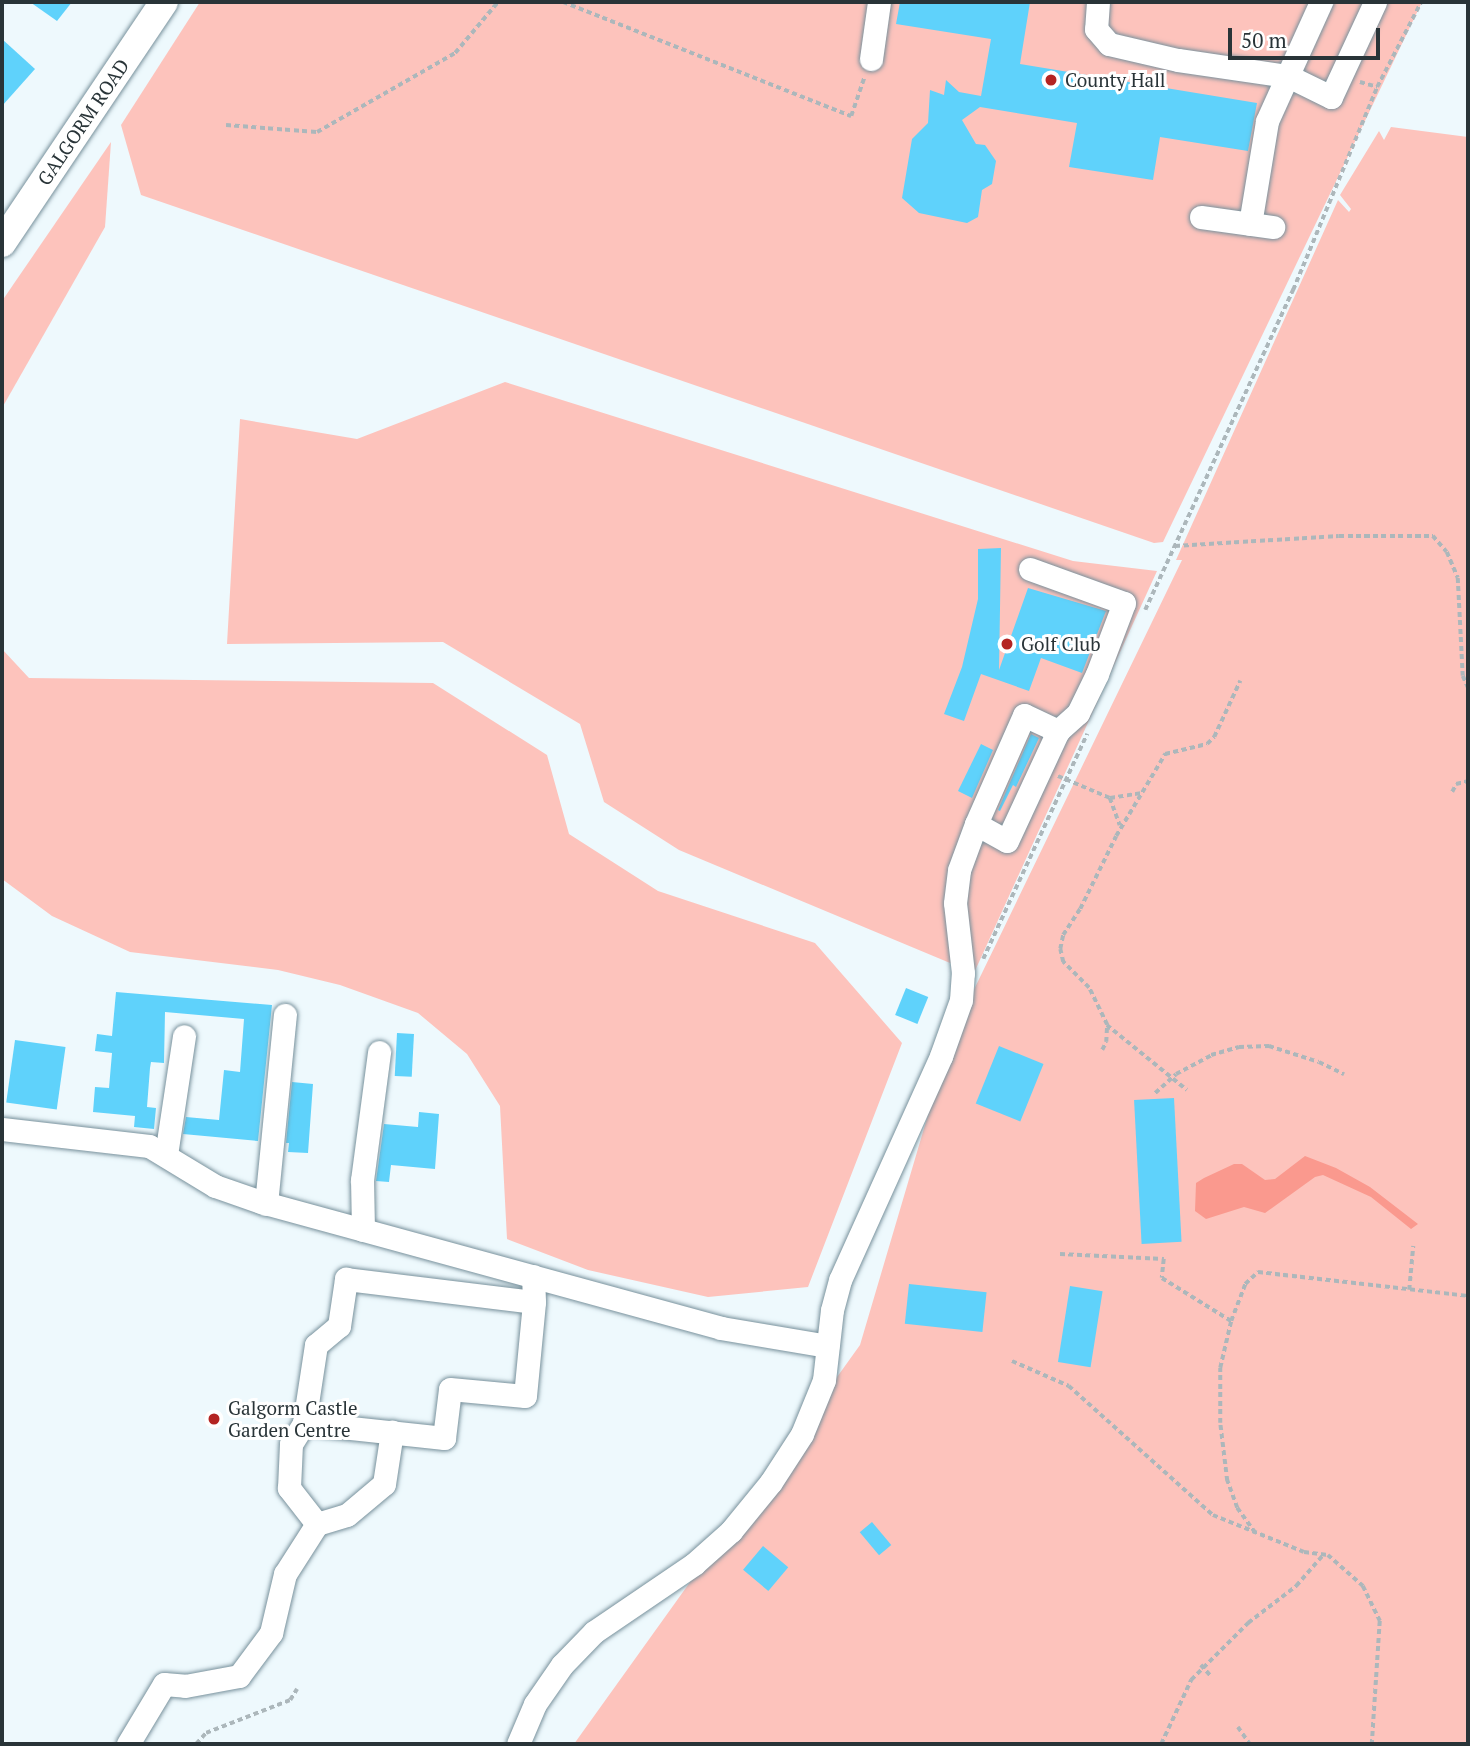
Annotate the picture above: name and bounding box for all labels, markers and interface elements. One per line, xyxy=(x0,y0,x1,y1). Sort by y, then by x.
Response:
scale bar xyxy=(1232,14,1384,58)
text: 50 m xyxy=(1241,26,1287,54)
street label: GALGORM ROAD xyxy=(32,55,134,189)
place label: County Hall xyxy=(1065,69,1166,91)
marker: County Hall xyxy=(1043,72,1059,88)
place label: Golf Club xyxy=(1021,633,1101,655)
marker: Golf Club xyxy=(999,636,1015,652)
place label: Galgorm Castle Garden Centre xyxy=(228,1397,358,1441)
marker: Galgorm Castle Garden Centre xyxy=(206,1411,222,1427)

